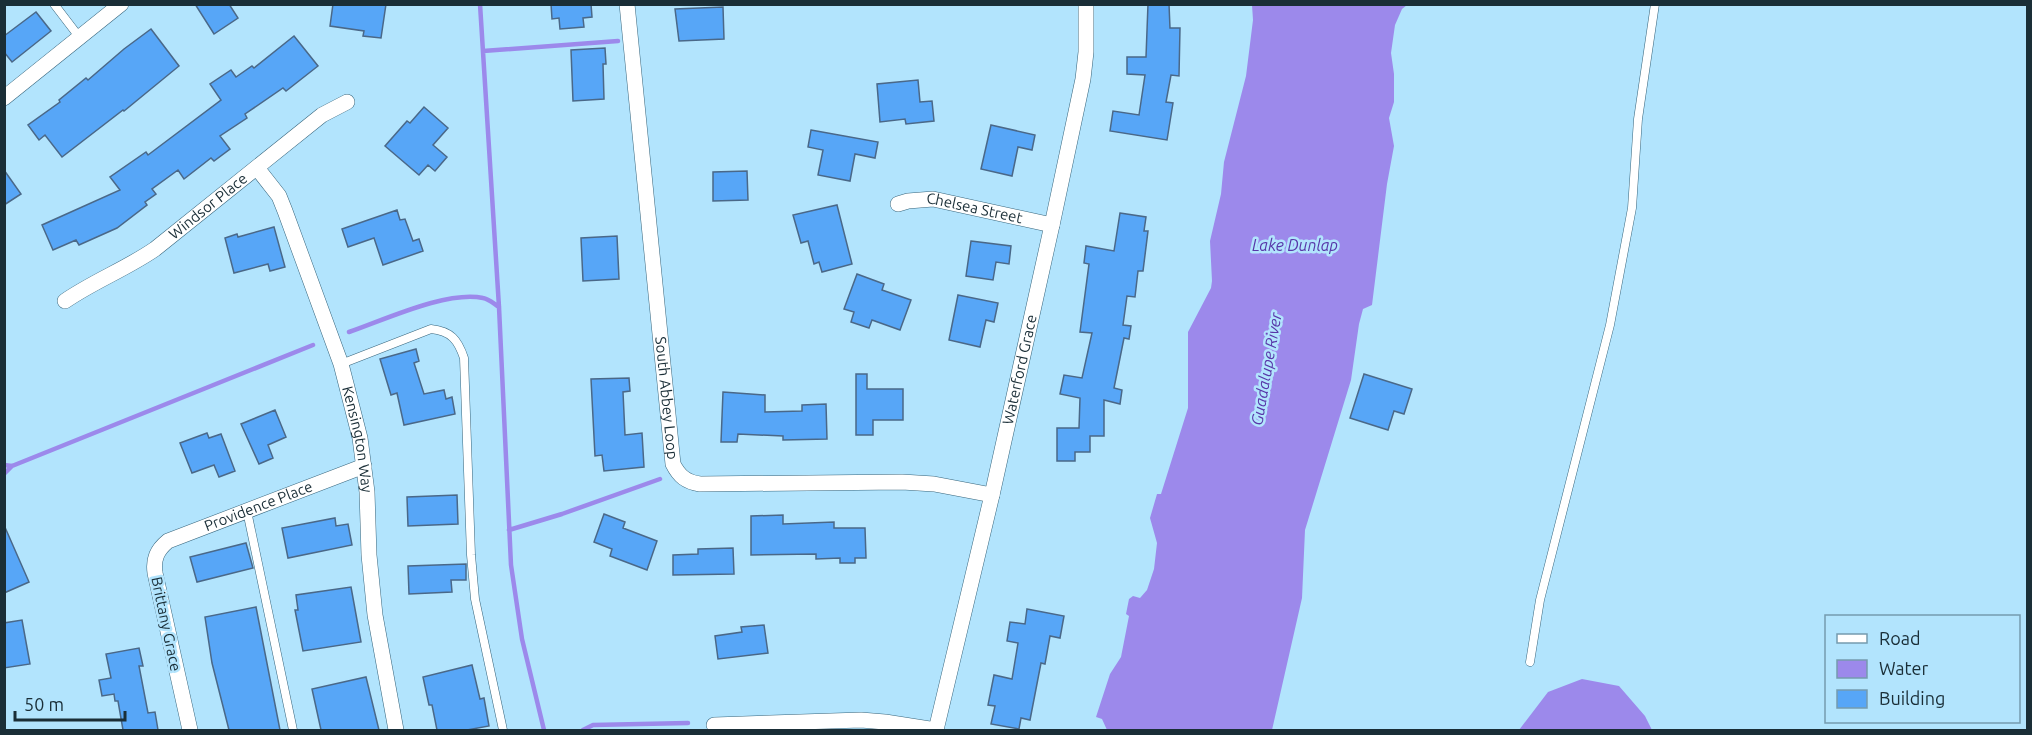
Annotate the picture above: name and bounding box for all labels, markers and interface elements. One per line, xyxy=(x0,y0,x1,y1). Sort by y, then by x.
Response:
street label: Windsor Place xyxy=(165,170,250,243)
street label: Chelsea Street xyxy=(926,190,1024,226)
water label: Lake Dunlap xyxy=(1252,236,1338,254)
water label: Guadalupe River xyxy=(1247,310,1285,427)
street label: Waterford Grace xyxy=(999,313,1040,426)
street label: South Abbey Loop xyxy=(652,336,681,460)
street label: Kensington Way xyxy=(339,384,376,494)
street label: Providence Place xyxy=(202,478,315,534)
street label: Brittany Grace xyxy=(148,575,185,673)
legend xyxy=(1825,615,2020,723)
text: Road xyxy=(1879,628,1921,648)
text: Water xyxy=(1879,658,1929,678)
scale bar xyxy=(15,684,124,722)
text: Building xyxy=(1879,688,1945,708)
text: 50 m xyxy=(24,694,64,714)

